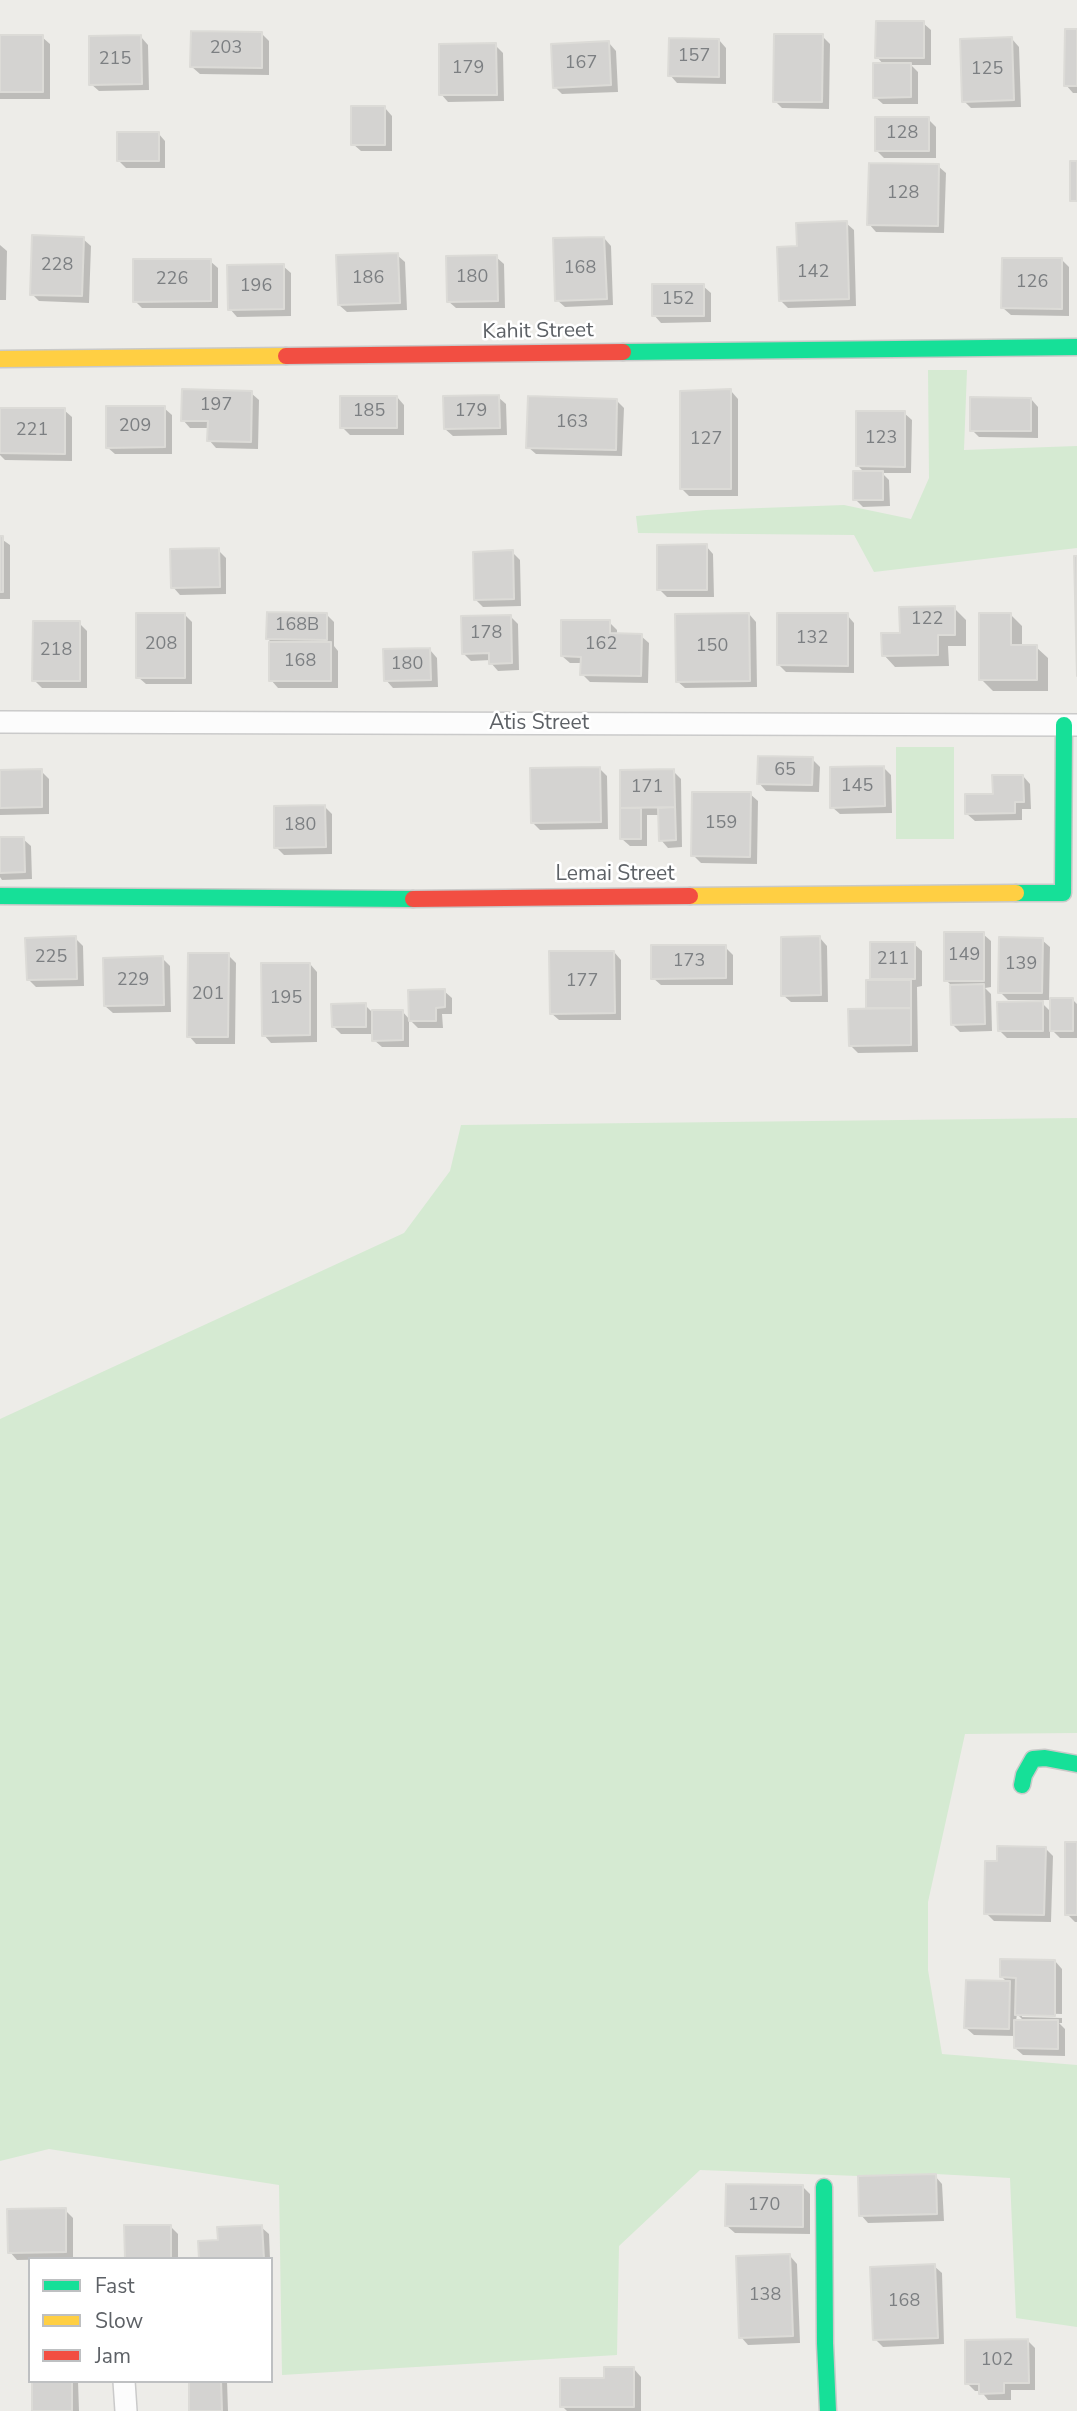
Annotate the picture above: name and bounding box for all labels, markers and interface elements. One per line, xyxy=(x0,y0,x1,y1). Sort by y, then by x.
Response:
house number: 203 xyxy=(210,38,242,60)
house number: 157 xyxy=(678,46,710,68)
house number: 215 xyxy=(99,49,131,71)
house number: 167 xyxy=(565,53,597,75)
house number: 179 xyxy=(452,58,484,80)
house number: 125 xyxy=(971,59,1003,81)
house number: 128 xyxy=(886,123,918,145)
house number: 128 xyxy=(887,183,919,205)
house number: 228 xyxy=(41,255,73,277)
house number: 168 xyxy=(564,258,596,280)
house number: 142 xyxy=(797,262,829,284)
house number: 180 xyxy=(456,267,488,289)
house number: 186 xyxy=(352,268,384,290)
house number: 226 xyxy=(156,269,188,291)
house number: 126 xyxy=(1016,272,1048,294)
house number: 196 xyxy=(240,276,272,298)
house number: 152 xyxy=(662,289,694,311)
street label: Kahit Street xyxy=(482,318,594,346)
house number: 197 xyxy=(200,395,232,417)
house number: 185 xyxy=(353,401,385,423)
house number: 179 xyxy=(455,401,487,423)
house number: 163 xyxy=(556,412,588,434)
house number: 209 xyxy=(119,416,151,438)
house number: 221 xyxy=(16,420,48,442)
house number: 123 xyxy=(865,428,897,450)
house number: 127 xyxy=(690,429,722,451)
house number: 122 xyxy=(911,609,943,631)
house number: 168B xyxy=(275,615,319,637)
house number: 178 xyxy=(470,623,502,645)
house number: 132 xyxy=(796,628,828,650)
house number: 208 xyxy=(145,634,177,656)
house number: 162 xyxy=(585,634,617,656)
house number: 150 xyxy=(696,636,728,658)
house number: 218 xyxy=(40,640,72,662)
house number: 168 xyxy=(284,651,316,673)
house number: 180 xyxy=(391,654,423,676)
street label: Atis Street xyxy=(489,711,589,737)
house number: 65 xyxy=(774,760,796,782)
house number: 145 xyxy=(841,776,873,798)
house number: 171 xyxy=(631,777,663,799)
house number: 159 xyxy=(705,813,737,835)
house number: 180 xyxy=(284,815,316,837)
street label: Lemai Street xyxy=(555,862,675,888)
house number: 149 xyxy=(948,945,980,967)
house number: 225 xyxy=(35,947,67,969)
house number: 211 xyxy=(877,949,909,971)
house number: 173 xyxy=(673,951,705,973)
house number: 139 xyxy=(1005,954,1037,976)
house number: 229 xyxy=(117,970,149,992)
house number: 177 xyxy=(566,971,598,993)
house number: 201 xyxy=(192,984,224,1006)
house number: 195 xyxy=(270,988,302,1010)
house number: 170 xyxy=(748,2195,780,2217)
legend xyxy=(28,2257,273,2383)
text: Fast xyxy=(95,2272,135,2300)
house number: 138 xyxy=(749,2285,781,2307)
house number: 168 xyxy=(888,2291,920,2313)
text: Slow xyxy=(95,2307,143,2335)
text: Jam xyxy=(95,2342,131,2370)
house number: 102 xyxy=(981,2350,1013,2372)

